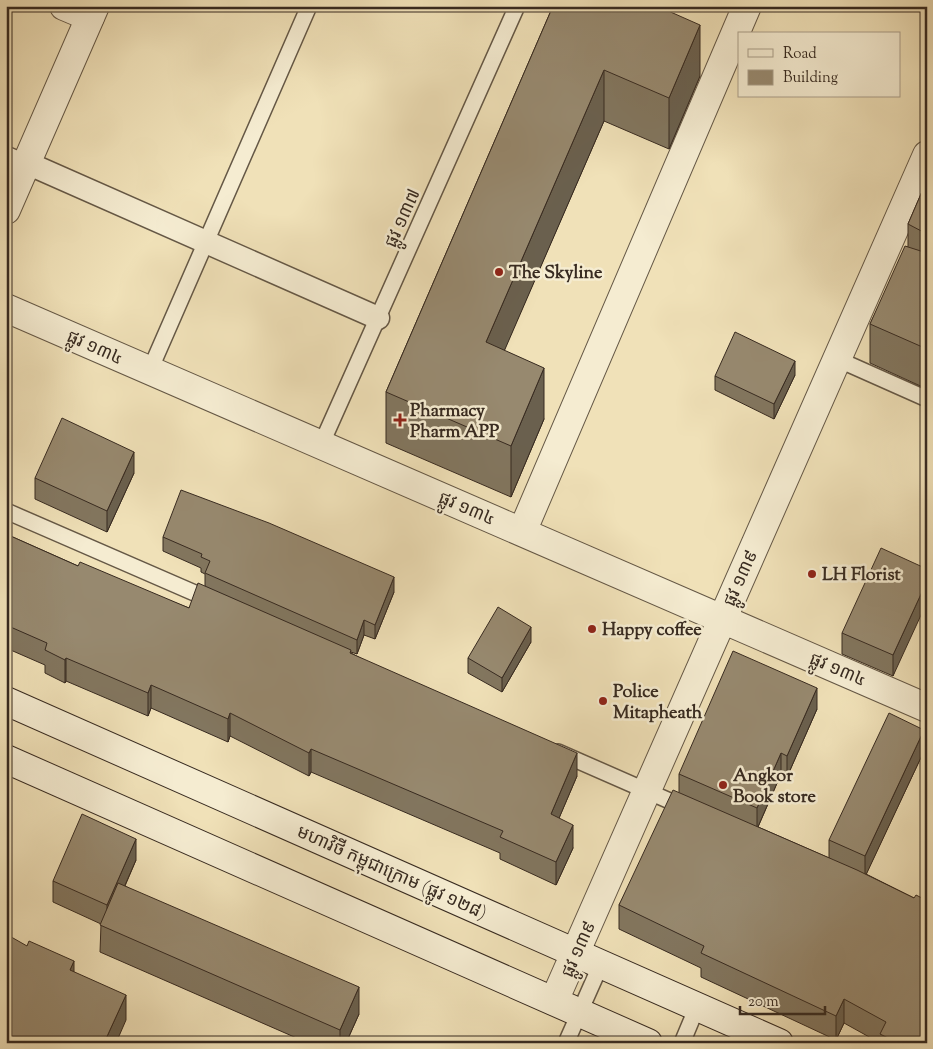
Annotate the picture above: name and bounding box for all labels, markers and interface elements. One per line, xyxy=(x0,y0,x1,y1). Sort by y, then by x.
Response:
legend xyxy=(738,32,900,98)
text: Road xyxy=(783,44,817,65)
text: Building xyxy=(783,68,838,89)
street label: ផ្លូវ ១៣៧ xyxy=(379,185,430,253)
place label: The Skyline xyxy=(509,261,603,287)
marker: The Skyline xyxy=(493,266,505,278)
street label: ផ្លូវ ១៣៤ xyxy=(61,325,127,374)
place label: Pharmacy Pharm APP xyxy=(410,399,499,446)
marker: Pharmacy Pharm APP xyxy=(394,414,406,426)
street label: ផ្លូវ ១៣៤ xyxy=(433,486,499,535)
street label: ផ្លូវ ១៣៩ xyxy=(718,546,767,612)
place label: LH Florist xyxy=(822,563,902,589)
marker: LH Florist xyxy=(806,568,818,580)
place label: Happy coffee xyxy=(602,618,702,644)
marker: Happy coffee xyxy=(586,623,598,635)
street label: ផ្លូវ ១៣៤ xyxy=(804,647,870,696)
place label: Police Mitapheath xyxy=(613,680,703,727)
marker: Police Mitapheath xyxy=(597,695,609,707)
place label: Angkor Book store xyxy=(733,764,816,811)
marker: Angkor Book store xyxy=(717,779,729,791)
street label: មហាវិថី កម្ពុជាក្រោម (ផ្លូវ ១២៨) xyxy=(291,820,491,930)
street label: ផ្លូវ ១៣៩ xyxy=(556,917,605,983)
scale bar xyxy=(740,984,826,1016)
text: 20 m xyxy=(748,992,779,1013)

